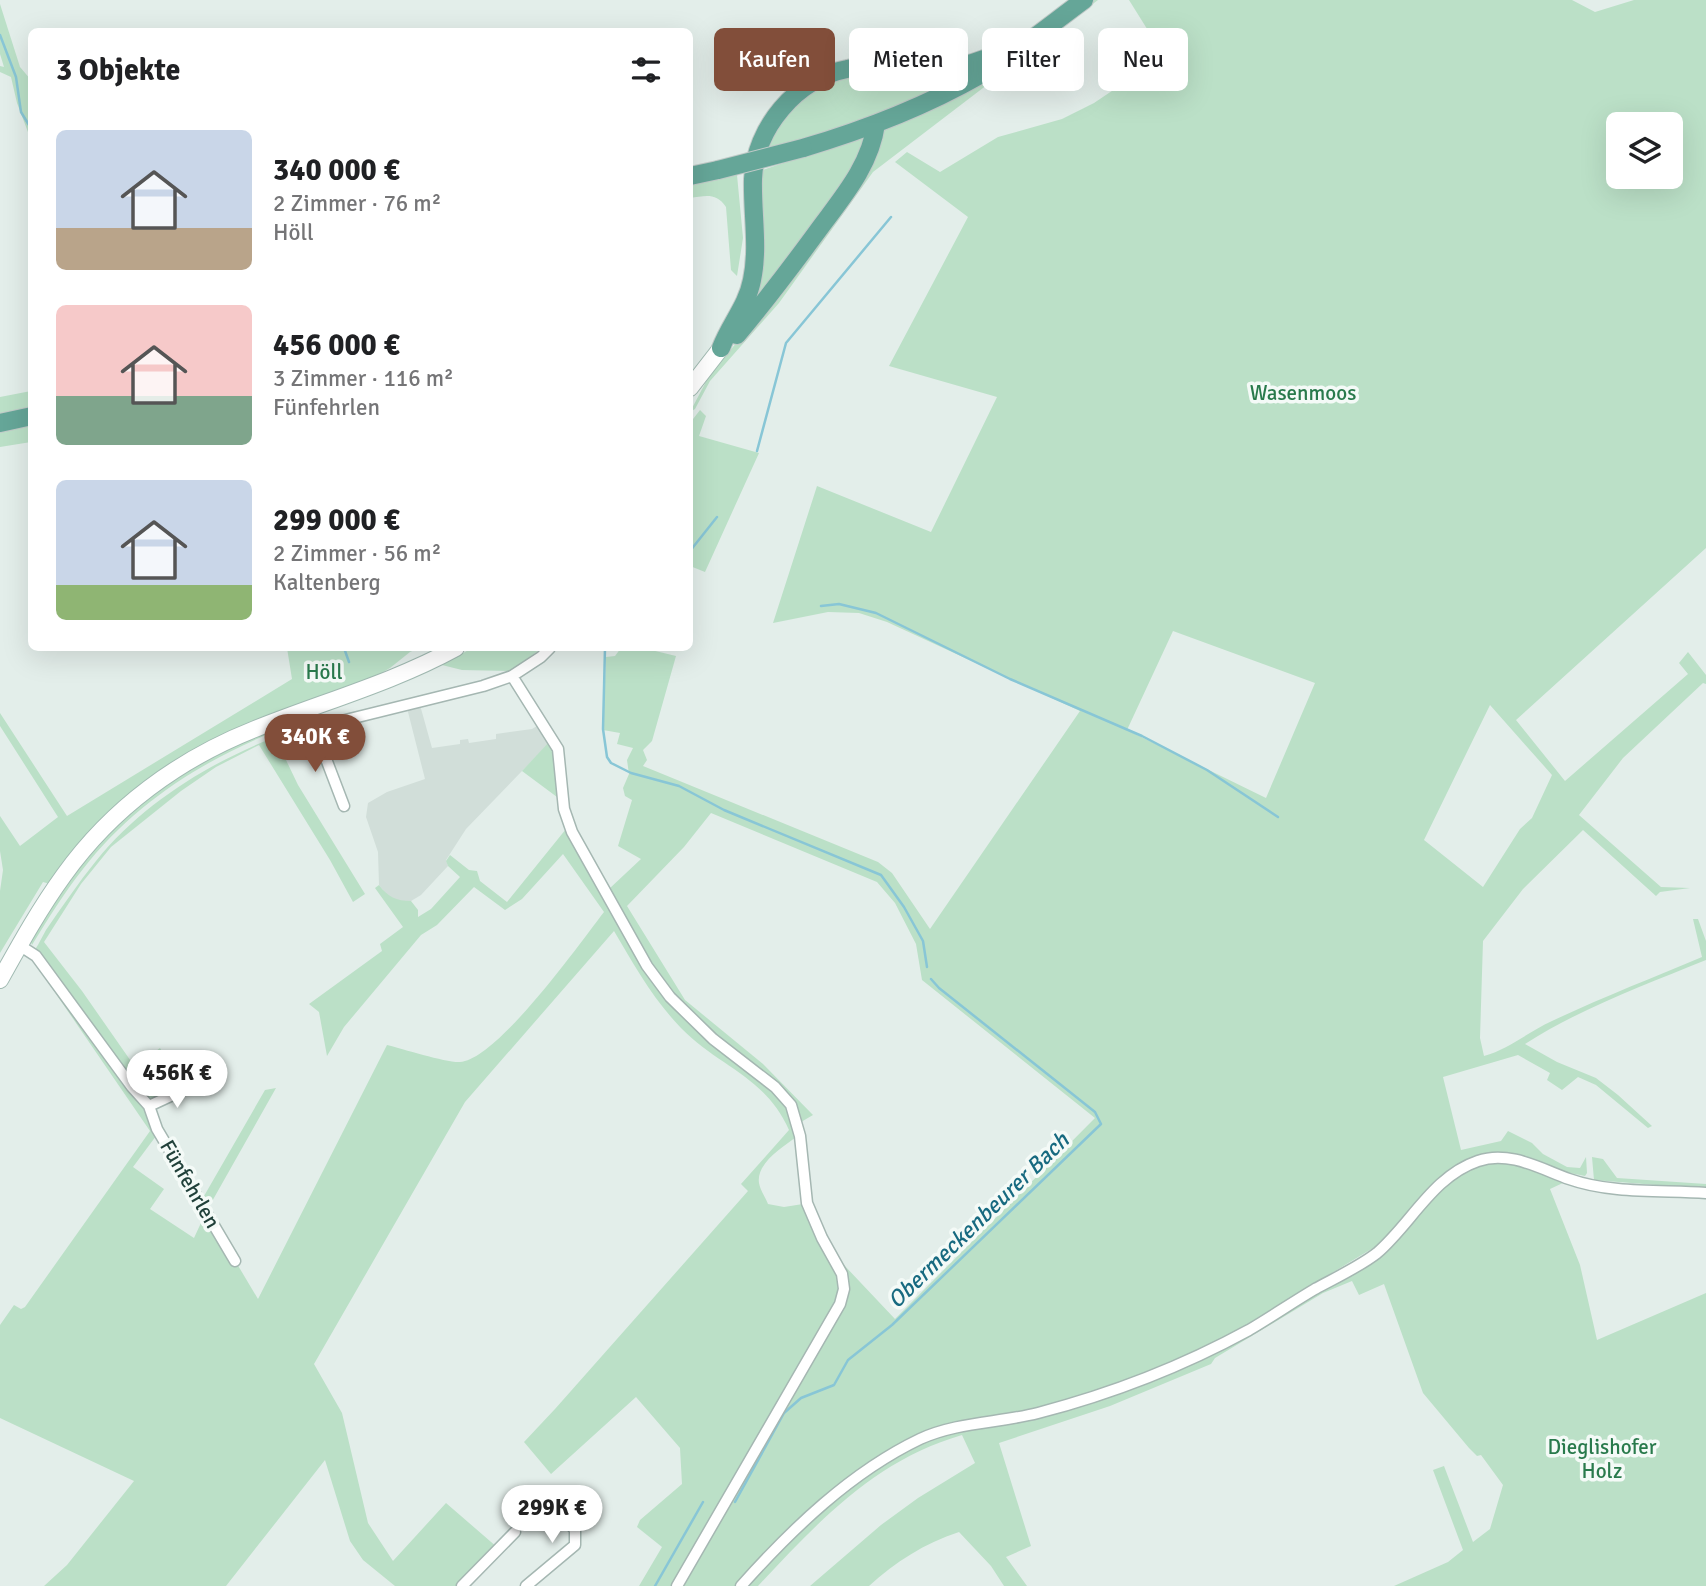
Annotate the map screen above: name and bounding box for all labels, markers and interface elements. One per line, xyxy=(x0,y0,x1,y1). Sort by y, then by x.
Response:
chip: Kaufen xyxy=(714,28,835,91)
chip: Mieten xyxy=(849,28,968,91)
chip: Filter xyxy=(982,28,1084,91)
chip: Neu xyxy=(1098,28,1188,91)
icon: filters xyxy=(627,51,665,89)
text: 3 Objekte xyxy=(56,52,180,89)
map controls xyxy=(1606,112,1683,189)
button: layers xyxy=(1606,112,1683,189)
text: 340 000 € xyxy=(273,152,400,189)
icon: home xyxy=(112,158,196,242)
text: 2 Zimmer · 76 m² xyxy=(273,189,441,218)
text: Höll xyxy=(273,218,314,247)
text: 456 000 € xyxy=(273,327,400,364)
icon: home xyxy=(112,333,196,417)
text: 3 Zimmer · 116 m² xyxy=(273,364,454,393)
park label: Wasenmoos xyxy=(1250,380,1356,406)
text: Fünfehrlen xyxy=(273,393,380,422)
text: 299 000 € xyxy=(273,502,400,539)
icon: home xyxy=(112,508,196,592)
text: 2 Zimmer · 56 m² xyxy=(273,539,441,568)
text: Kaltenberg xyxy=(273,568,381,597)
park label: Höll xyxy=(305,659,343,685)
pin: 340K € xyxy=(258,714,372,774)
text: 340K € xyxy=(280,722,350,751)
pin: 456K € xyxy=(120,1050,234,1110)
text: 456K € xyxy=(142,1058,212,1087)
water label: Obermeckenbeurer Bach xyxy=(882,1125,1076,1315)
street label: Fünfehrlen xyxy=(154,1135,226,1233)
park label: Dieglishofer Holz xyxy=(1547,1434,1657,1484)
pin: 299K € xyxy=(495,1486,609,1545)
text: 299K € xyxy=(517,1493,587,1522)

